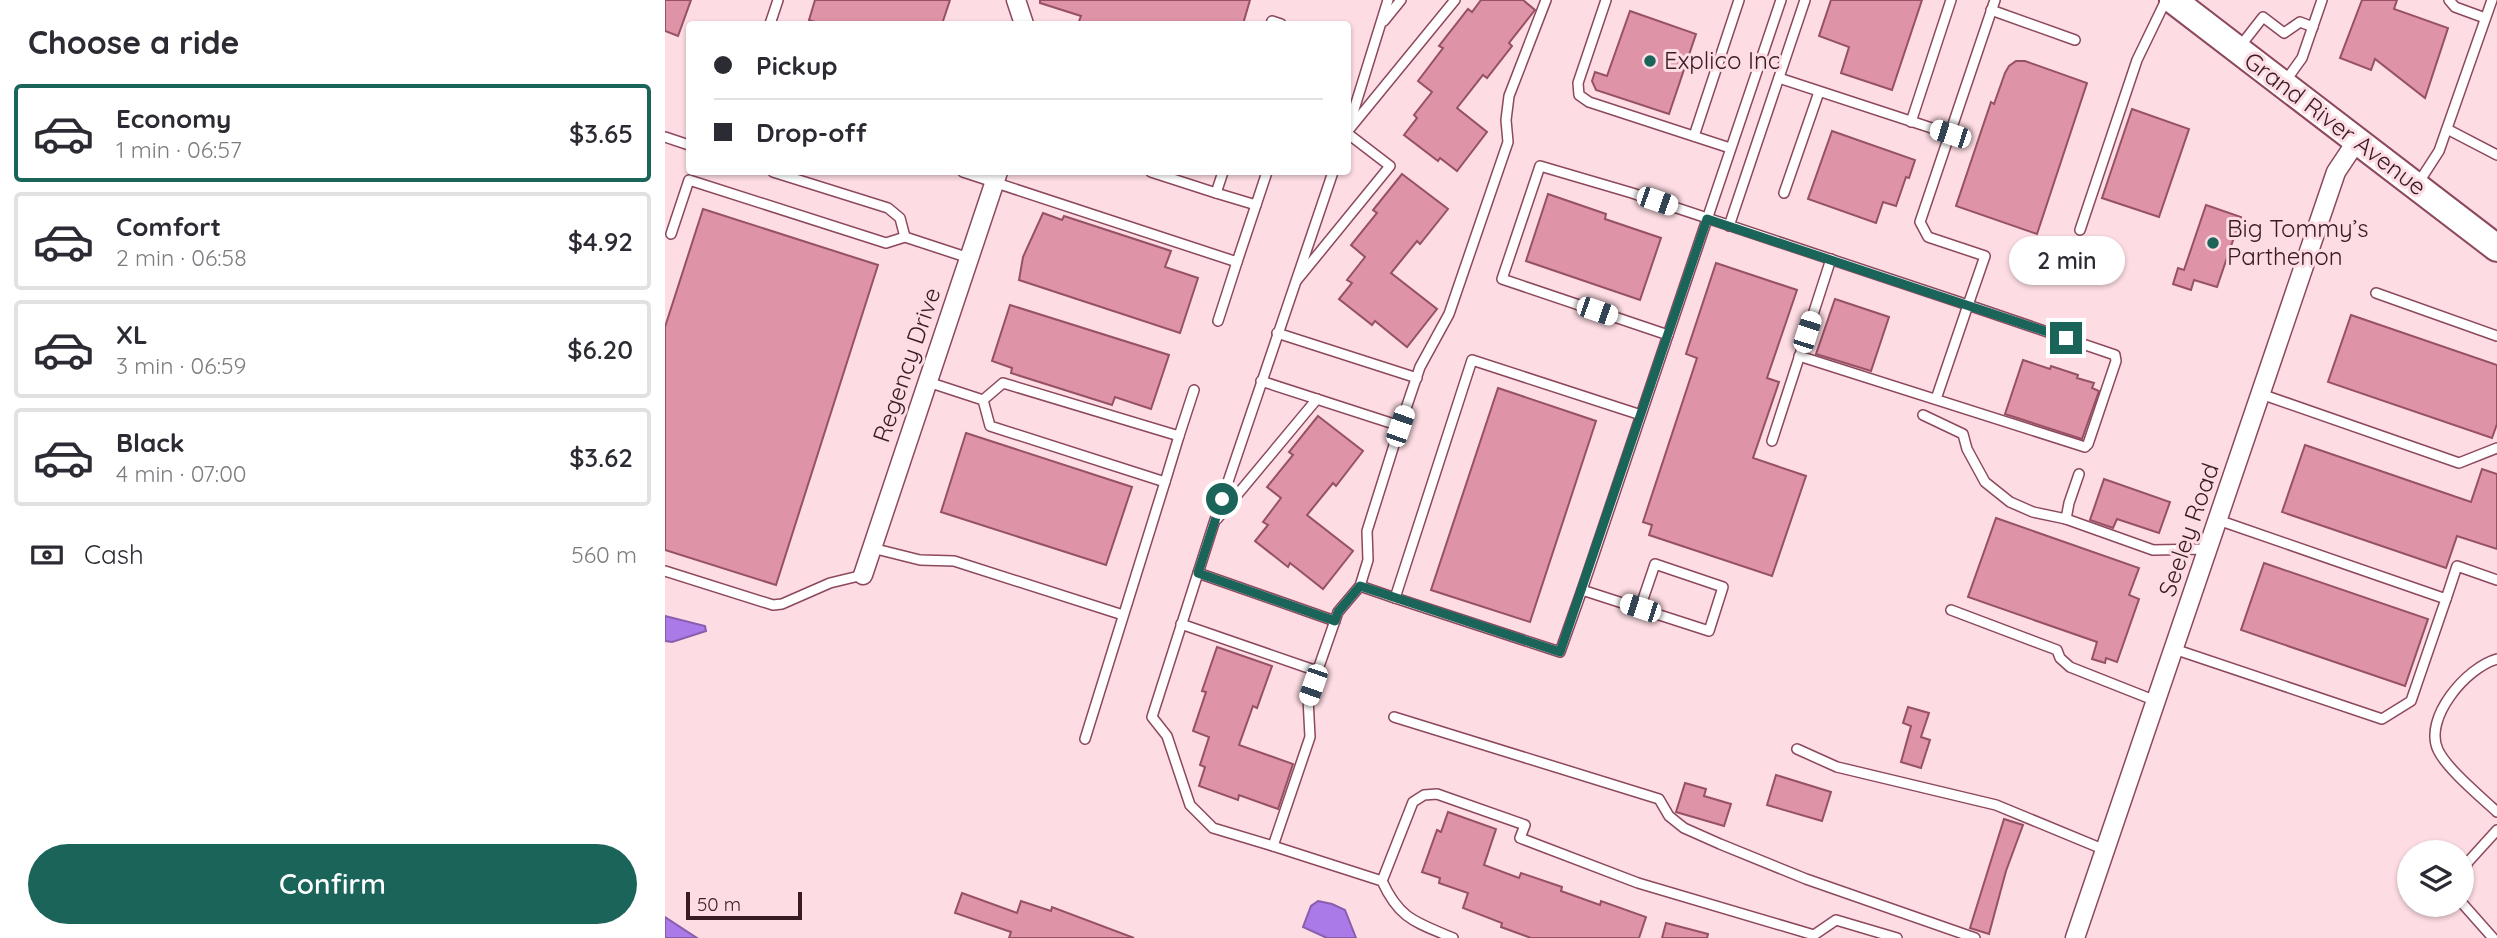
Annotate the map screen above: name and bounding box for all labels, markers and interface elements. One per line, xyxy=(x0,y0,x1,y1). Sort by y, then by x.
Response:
text: Choose a ride xyxy=(28,22,240,62)
place label: Explico Inc xyxy=(1664,45,1780,75)
street label: Grand River Avenue xyxy=(2239,45,2433,201)
text: Pickup xyxy=(756,49,838,82)
marker: Explico Inc xyxy=(1642,53,1658,69)
icon: car xyxy=(32,102,95,165)
text: Economy xyxy=(116,102,231,135)
text: Drop-off xyxy=(756,116,867,149)
text: $3.65 xyxy=(569,117,633,150)
car xyxy=(1927,118,1974,150)
text: 1 min · 06:57 xyxy=(116,135,242,164)
car xyxy=(1634,184,1681,218)
icon: car xyxy=(32,210,95,273)
text: Comfort xyxy=(116,210,221,243)
place label: Big Tommy’s Parthenon xyxy=(2227,213,2369,271)
text: $4.92 xyxy=(568,225,633,258)
marker: Big Tommy’s Parthenon xyxy=(2205,235,2221,251)
callout: 2 min xyxy=(2008,236,2124,286)
text: 2 min · 06:58 xyxy=(116,243,247,272)
text: 2 min xyxy=(2037,246,2097,275)
street label: Regency Drive xyxy=(866,283,947,446)
car xyxy=(1574,294,1621,328)
car xyxy=(1791,309,1824,355)
icon: car xyxy=(32,318,95,381)
text: XL xyxy=(116,318,148,351)
route end xyxy=(2050,322,2082,354)
text: $6.20 xyxy=(567,333,633,366)
text: 3 min · 06:59 xyxy=(116,351,246,380)
car xyxy=(1384,403,1417,449)
icon: car xyxy=(32,426,95,489)
text: Black xyxy=(116,426,185,459)
text: $3.62 xyxy=(569,441,633,474)
text: 4 min · 07:00 xyxy=(116,459,247,488)
street label: Seeley Road xyxy=(2151,459,2225,600)
route start xyxy=(1206,483,1238,515)
icon: cash xyxy=(28,536,66,574)
text: Cash xyxy=(84,538,144,571)
text: 560 m xyxy=(571,540,637,569)
car xyxy=(1617,592,1664,624)
car xyxy=(1297,662,1330,708)
map controls xyxy=(2397,840,2474,917)
button: layers xyxy=(2397,840,2474,917)
button: Confirm xyxy=(28,844,637,924)
scale bar xyxy=(686,889,801,921)
text: 50 m xyxy=(697,892,741,916)

